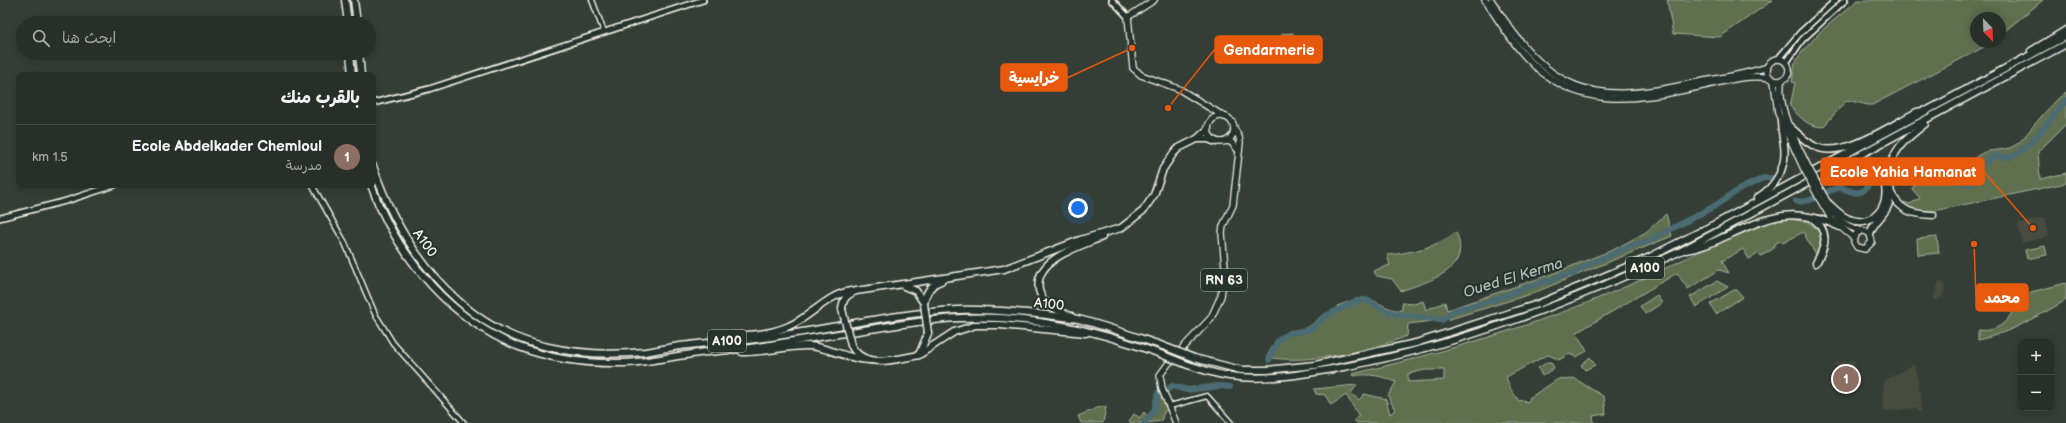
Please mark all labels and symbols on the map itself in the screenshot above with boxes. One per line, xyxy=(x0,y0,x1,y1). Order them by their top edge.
north arrow xyxy=(1970,12,2006,48)
callout: Gendarmerie xyxy=(1215,36,1322,63)
text: Gendarmerie xyxy=(1223,41,1315,60)
callout: خرايسية xyxy=(1001,64,1067,91)
text: خرايسية xyxy=(1009,69,1059,88)
callout: Ecole Yahia Hamanat xyxy=(1821,158,1984,185)
text: Ecole Yahia Hamanat xyxy=(1830,163,1976,182)
your location xyxy=(1068,198,1088,218)
street label: A100 xyxy=(409,226,441,260)
water label: Oued El Kerma xyxy=(1461,254,1565,302)
road number: A100 xyxy=(1626,257,1664,279)
road number: RN 63 xyxy=(1201,269,1247,291)
callout: محمد xyxy=(1976,284,2028,311)
text: محمد xyxy=(1984,289,2020,308)
street label: A100 xyxy=(1033,294,1065,314)
road number: A100 xyxy=(708,330,746,352)
pin: 1 xyxy=(1833,364,1859,394)

